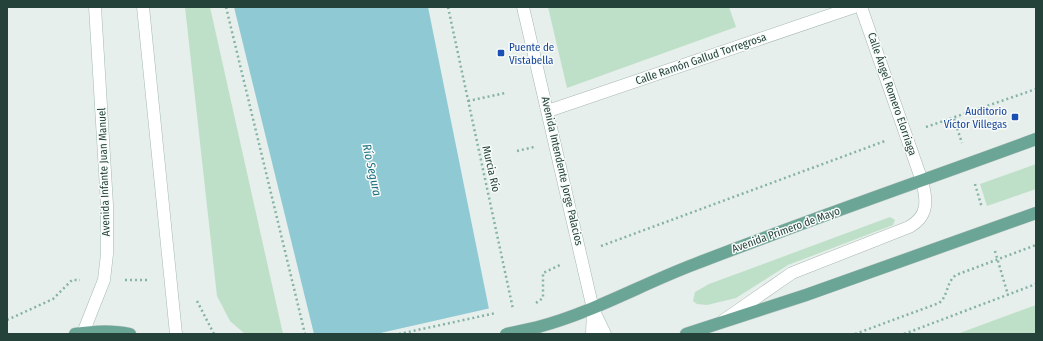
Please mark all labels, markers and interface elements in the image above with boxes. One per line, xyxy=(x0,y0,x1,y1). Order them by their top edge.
street label: Calle Ramón Gallud Torregrosa xyxy=(634,30,768,88)
street label: Calle Ángel Romero Elorriaga xyxy=(865,30,920,157)
place label: Puente de Vistabella xyxy=(509,41,554,67)
marker: Puente de Vistabella xyxy=(496,48,506,58)
street label: Avenida Intendente Jorge Palacios xyxy=(539,95,586,247)
place label: Auditorio Víctor Villegas xyxy=(944,105,1007,131)
street label: Avenida Infante Juan Manuel xyxy=(95,107,113,236)
marker: Auditorio Víctor Villegas xyxy=(1010,112,1020,122)
water label: Río Segura xyxy=(360,143,384,197)
street label: Murcia Río xyxy=(479,145,503,194)
street label: Avenida Primero de Mayo xyxy=(730,204,842,256)

